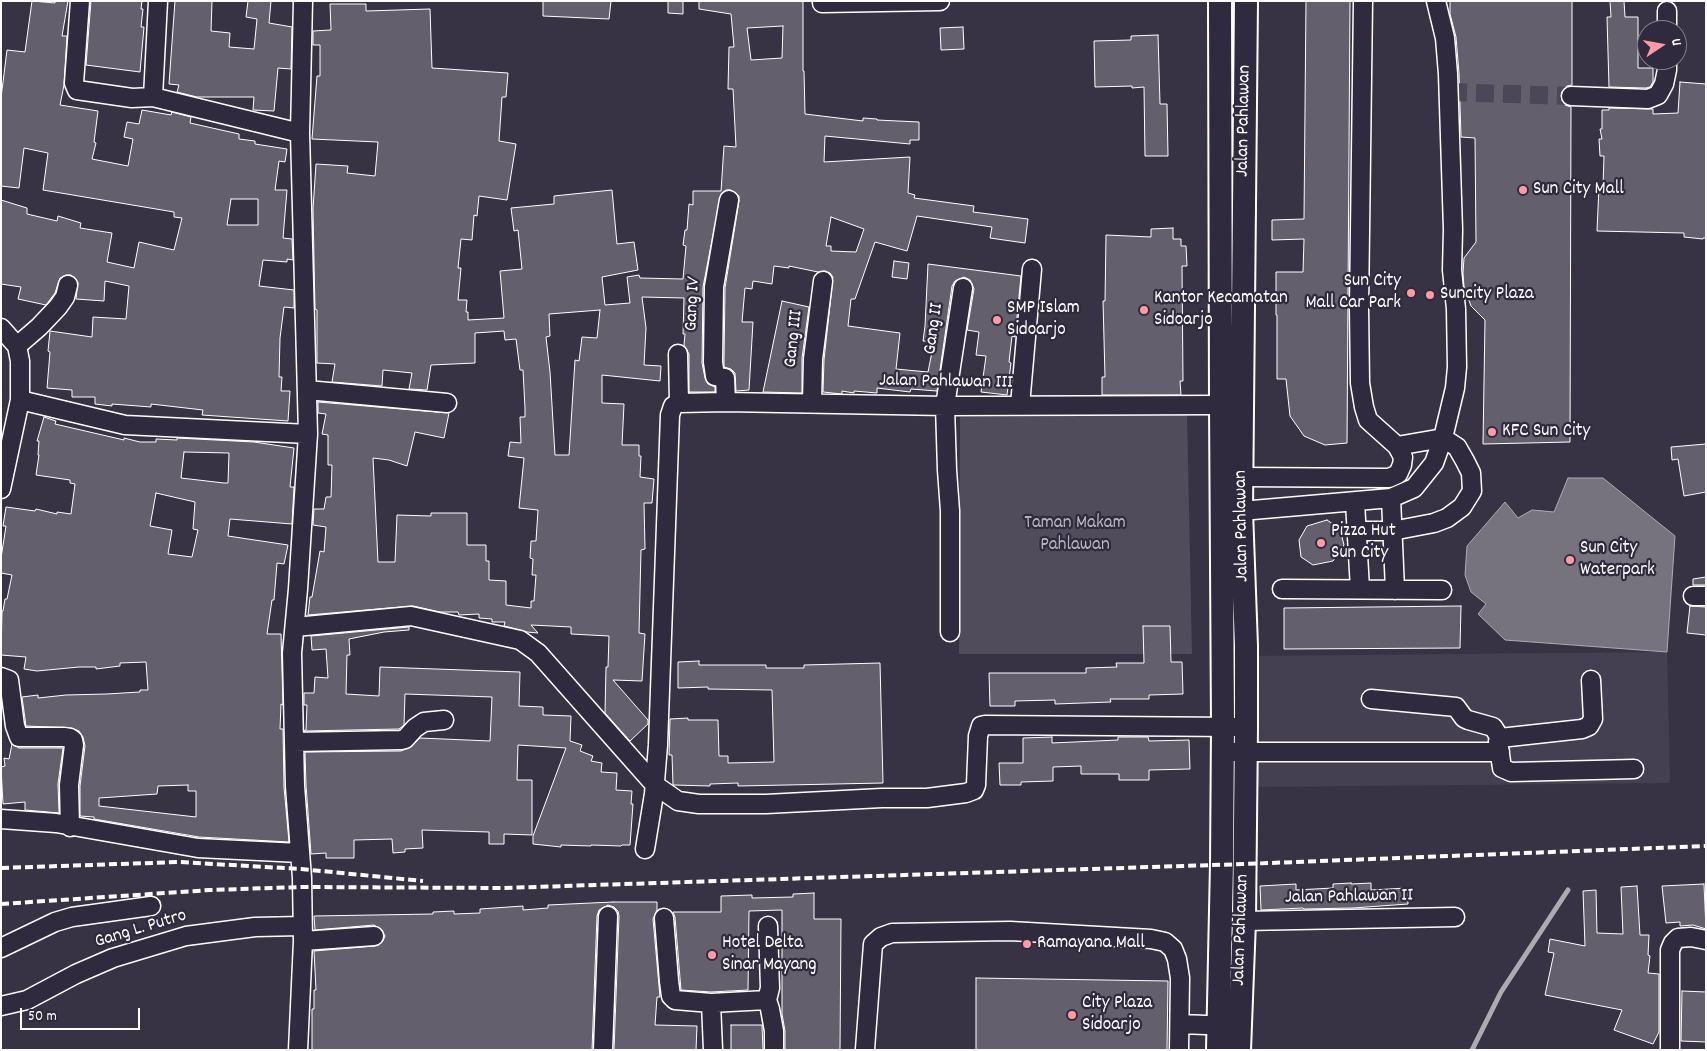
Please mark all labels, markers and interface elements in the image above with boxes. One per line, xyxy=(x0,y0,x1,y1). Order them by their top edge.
north arrow xyxy=(1637,20,1687,70)
text: U xyxy=(1665,37,1686,47)
street label: Jalan Pahlawan xyxy=(1233,65,1257,177)
place label: Sun City Mall xyxy=(1533,179,1624,201)
marker: Sun City Mall xyxy=(1517,184,1529,196)
place label: Sun City Mall Car Park xyxy=(1305,271,1401,315)
street label: Gang IV xyxy=(681,276,707,332)
place label: Suncity Plaza xyxy=(1440,284,1534,306)
marker: Sun City Mall Car Park xyxy=(1405,287,1417,299)
place label: Kantor Kecamatan Sidoarjo xyxy=(1154,288,1288,332)
marker: Suncity Plaza xyxy=(1424,289,1436,301)
place label: SMP Islam Sidoarjo xyxy=(1007,298,1080,342)
street label: Gang II xyxy=(920,302,950,356)
marker: Kantor Kecamatan Sidoarjo xyxy=(1138,304,1150,316)
street label: Gang III xyxy=(781,309,809,369)
marker: SMP Islam Sidoarjo xyxy=(991,314,1003,326)
street label: Jalan Pahlawan III xyxy=(879,370,1013,396)
place label: KFC Sun City xyxy=(1502,421,1590,443)
marker: KFC Sun City xyxy=(1486,426,1498,438)
street label: Jalan Pahlawan xyxy=(1231,470,1255,582)
park label: Taman Makam Pahlawan xyxy=(1024,513,1126,557)
place label: Pizza Hut Sun City xyxy=(1331,521,1396,565)
marker: Pizza Hut Sun City xyxy=(1315,537,1327,549)
place label: Sun City Waterpark xyxy=(1580,538,1655,582)
marker: Sun City Waterpark xyxy=(1564,554,1576,566)
street label: Jalan Pahlawan xyxy=(1229,874,1255,986)
street label: Jalan Pahlawan II xyxy=(1285,885,1413,911)
street label: Gang L. Putro xyxy=(92,905,190,955)
place label: Hotel Delta Sinar Mayang xyxy=(722,933,817,977)
place label: Ramayana Mall xyxy=(1037,933,1145,955)
marker: Ramayana Mall xyxy=(1021,938,1033,950)
marker: Hotel Delta Sinar Mayang xyxy=(706,949,718,961)
place label: City Plaza Sidoarjo xyxy=(1082,993,1152,1037)
scale bar xyxy=(22,998,142,1030)
text: 50 m xyxy=(28,1006,57,1028)
marker: City Plaza Sidoarjo xyxy=(1066,1009,1078,1021)

